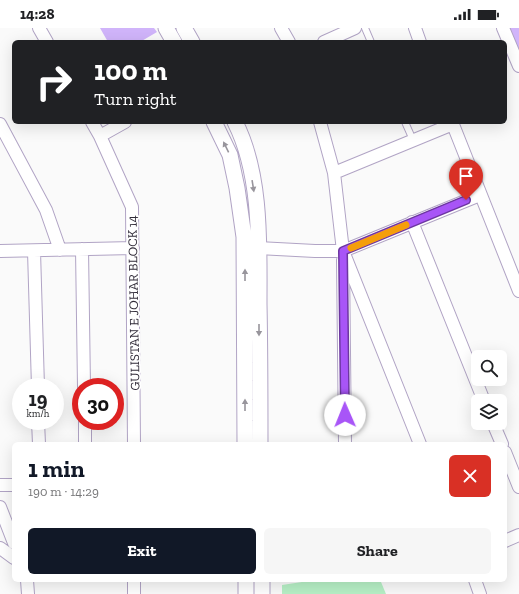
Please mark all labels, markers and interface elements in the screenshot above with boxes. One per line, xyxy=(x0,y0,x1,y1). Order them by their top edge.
text: 14:28 xyxy=(20,5,54,23)
text: 100 m xyxy=(94,54,167,87)
icon: right xyxy=(28,56,80,108)
text: Turn right xyxy=(94,88,176,110)
one-way arrow xyxy=(223,141,229,153)
pin xyxy=(449,159,483,200)
icon: arrive xyxy=(455,165,477,187)
one-way arrow xyxy=(250,180,256,192)
street label: GULISTAN E JOHAR BLOCK 14 xyxy=(124,215,143,391)
one-way arrow xyxy=(242,268,248,281)
one-way arrow xyxy=(256,324,262,337)
map controls xyxy=(471,350,507,430)
button: search xyxy=(471,350,507,386)
speed limit sign: 30 xyxy=(72,378,124,430)
text: 19 xyxy=(29,387,47,411)
position arrow xyxy=(324,394,366,436)
button: layers xyxy=(471,394,507,430)
one-way arrow xyxy=(242,398,248,411)
text: km/h xyxy=(27,408,49,420)
text: 1 min xyxy=(28,454,85,483)
button: close xyxy=(449,455,491,497)
text: 190 m · 14:29 xyxy=(28,484,99,499)
button: Exit xyxy=(28,528,256,574)
button: Share xyxy=(264,528,491,574)

